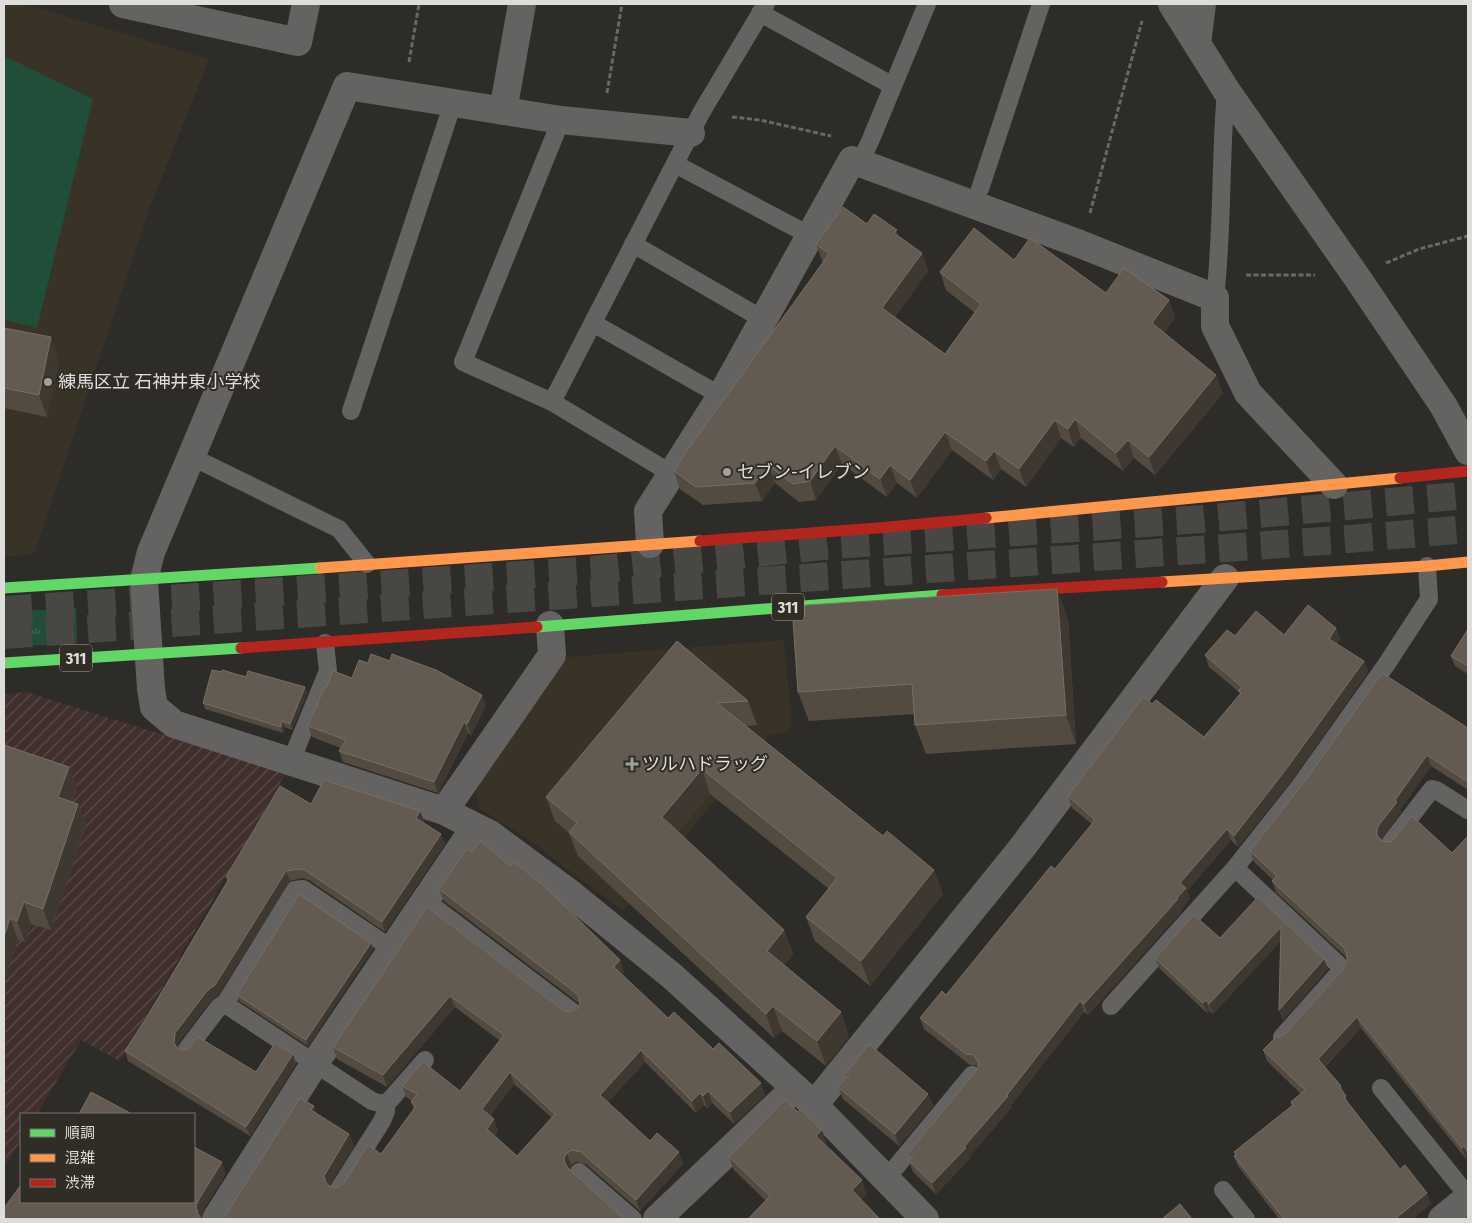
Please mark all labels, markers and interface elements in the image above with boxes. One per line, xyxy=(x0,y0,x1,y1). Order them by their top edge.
place label: 練馬区立 石神井東小学校 xyxy=(58,371,260,393)
marker: 練馬区立 石神井東小学校 xyxy=(42,376,54,388)
place label: セブン-イレブン xyxy=(737,461,870,483)
marker: セブン-イレブン xyxy=(721,466,733,478)
road number: 311 xyxy=(772,594,804,620)
road number: 311 xyxy=(60,644,92,671)
place label: ツルハドラッグ xyxy=(642,753,768,775)
marker: ツルハドラッグ xyxy=(626,758,638,770)
legend xyxy=(20,1113,195,1203)
text: 順調 xyxy=(65,1124,95,1142)
text: 混雑 xyxy=(65,1149,95,1167)
text: 渋滞 xyxy=(65,1174,95,1192)

